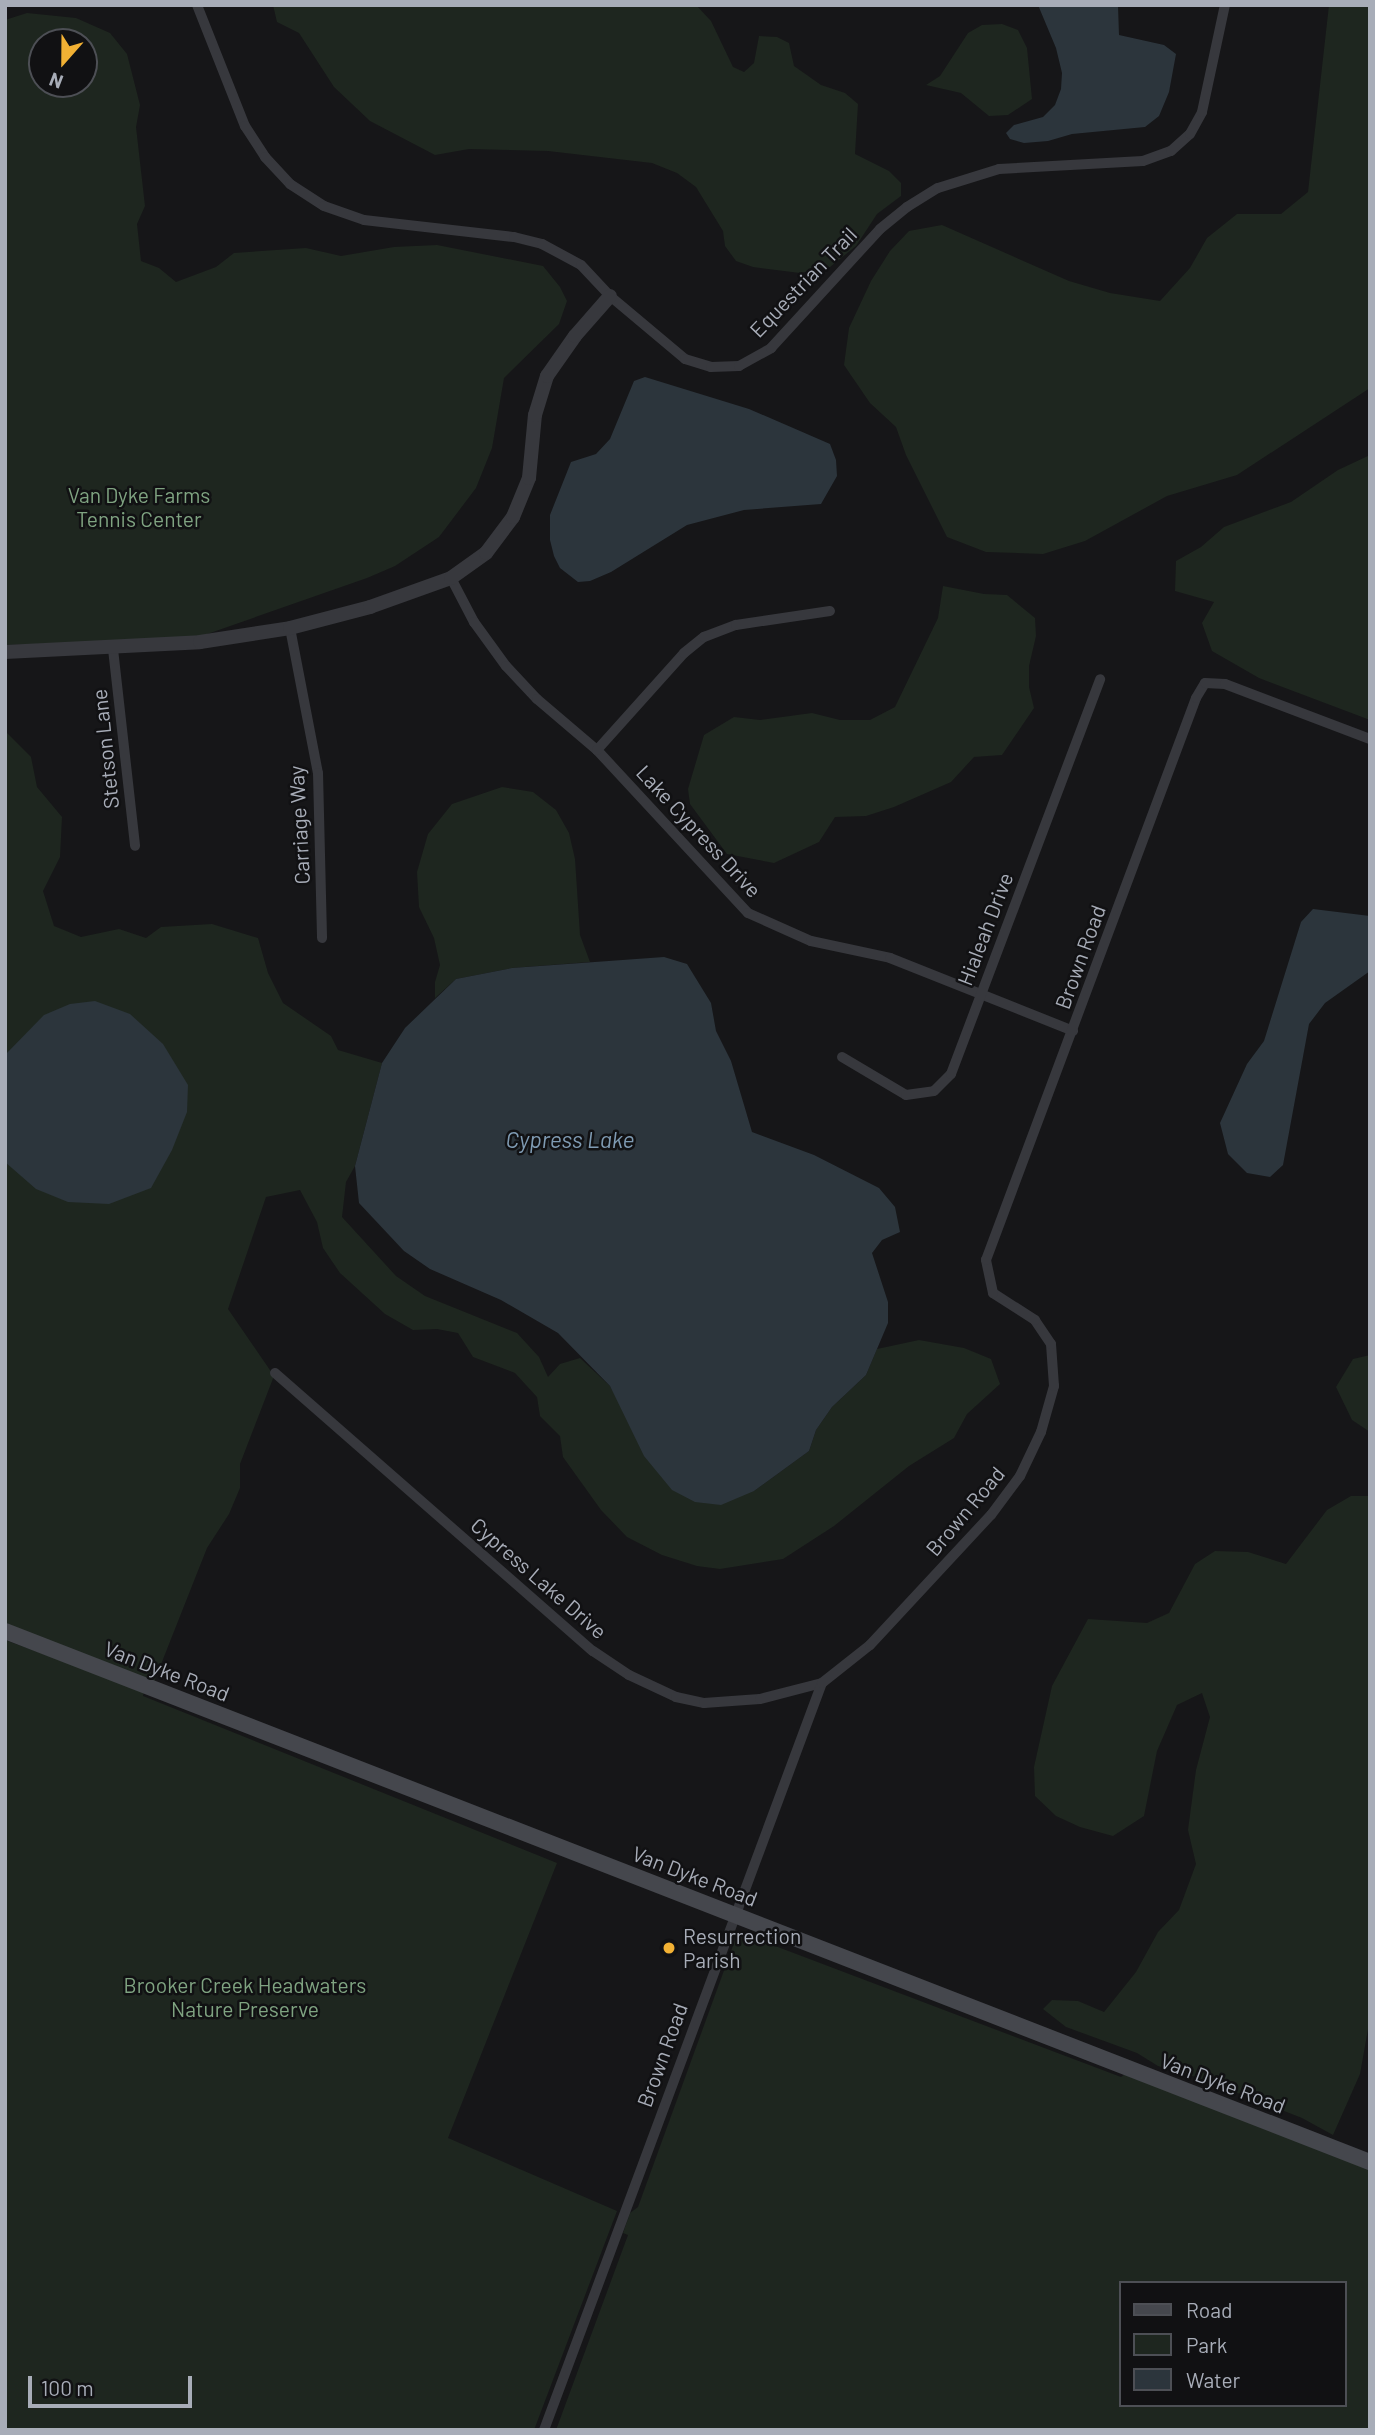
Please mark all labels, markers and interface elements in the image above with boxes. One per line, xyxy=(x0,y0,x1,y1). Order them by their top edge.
north arrow xyxy=(28,28,98,98)
text: N xyxy=(46,68,66,94)
street label: Equestrian Trail xyxy=(744,222,862,342)
park label: Van Dyke Farms Tennis Center xyxy=(68,482,210,532)
street label: Stetson Lane xyxy=(86,688,124,810)
street label: Lake Cypress Drive xyxy=(631,760,767,902)
street label: Carriage Way xyxy=(283,765,315,885)
street label: Hialeah Drive xyxy=(952,869,1018,989)
street label: Brown Road xyxy=(1050,902,1110,1012)
water label: Cypress Lake xyxy=(506,1125,634,1153)
street label: Brown Road xyxy=(920,1461,1010,1561)
street label: Cypress Lake Drive xyxy=(466,1512,612,1644)
street label: Van Dyke Road xyxy=(101,1636,233,1706)
street label: Van Dyke Road xyxy=(629,1841,761,1911)
place label: Resurrection Parish xyxy=(683,1923,801,1973)
marker: Resurrection Parish xyxy=(661,1940,677,1956)
park label: Brooker Creek Headwaters Nature Preserve xyxy=(124,1972,366,2022)
street label: Brown Road xyxy=(632,2000,692,2110)
street label: Van Dyke Road xyxy=(1157,2048,1289,2118)
legend xyxy=(1120,2281,1347,2407)
text: Road xyxy=(1186,2297,1232,2322)
text: Park xyxy=(1186,2332,1227,2357)
scale bar xyxy=(32,2362,196,2406)
text: Water xyxy=(1186,2367,1240,2392)
text: 100 m xyxy=(41,2375,94,2400)

